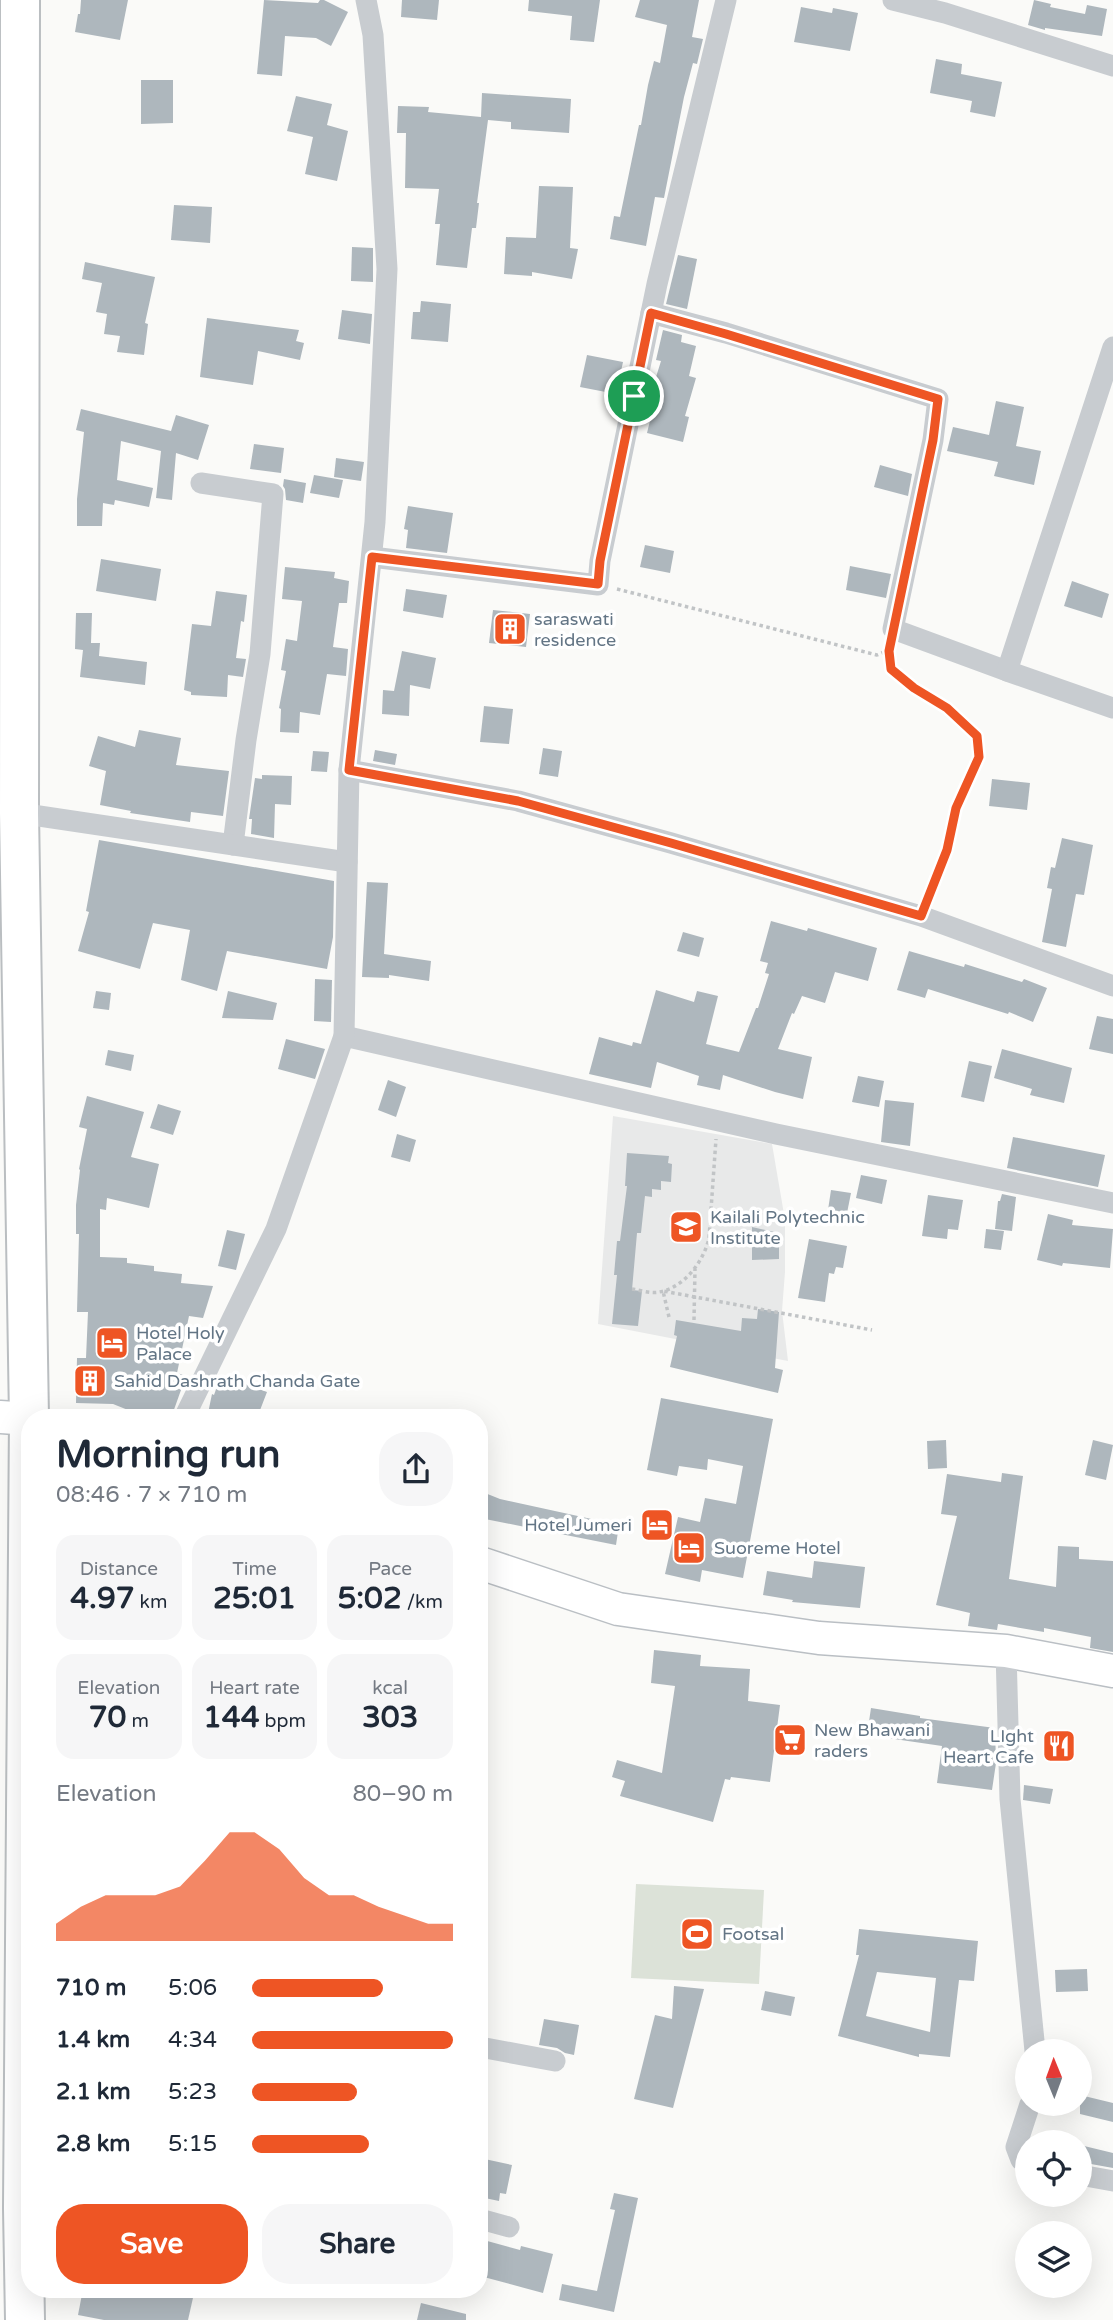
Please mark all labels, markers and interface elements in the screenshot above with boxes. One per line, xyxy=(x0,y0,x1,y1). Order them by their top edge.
pin xyxy=(604,366,664,426)
icon: arrive xyxy=(615,377,653,415)
place label: saraswati residence xyxy=(534,608,616,651)
building icon: saraswati residence xyxy=(491,610,529,648)
place label: Kailali Polytechnic Institute xyxy=(710,1206,865,1249)
school or university icon: Kailali Polytechnic Institute xyxy=(667,1208,705,1246)
place label: Hotel Holy Palace xyxy=(136,1322,225,1365)
hotel icon: Hotel Holy Palace xyxy=(93,1324,131,1362)
building icon: Sahid Dashrath Chanda Gate xyxy=(71,1362,109,1400)
place label: Sahid Dashrath Chanda Gate xyxy=(114,1370,360,1392)
text: Morning run xyxy=(56,1432,280,1478)
button: share xyxy=(379,1432,453,1506)
text: 08:46 · 7 × 710 m xyxy=(56,1481,247,1509)
hotel icon: Hotel Jumeri xyxy=(638,1506,676,1544)
place label: Hotel Jumeri xyxy=(524,1514,632,1536)
hotel icon: Suoreme Hotel xyxy=(670,1529,708,1567)
place label: Suoreme Hotel xyxy=(714,1537,841,1559)
text: Distance xyxy=(80,1558,158,1580)
text: Time xyxy=(232,1558,277,1580)
text: Pace xyxy=(368,1558,412,1580)
text: 4.97 xyxy=(70,1580,135,1617)
text: 25:01 xyxy=(213,1580,296,1617)
text: 5:02 xyxy=(337,1580,402,1617)
text: km xyxy=(135,1591,167,1613)
text: /km xyxy=(402,1591,443,1613)
text: Elevation xyxy=(77,1677,160,1699)
text: Heart rate xyxy=(209,1677,300,1699)
text: kcal xyxy=(372,1677,408,1699)
text: 70 xyxy=(89,1699,126,1736)
text: 144 xyxy=(203,1699,260,1736)
text: 303 xyxy=(362,1699,418,1736)
text: m xyxy=(126,1710,149,1732)
text: bpm xyxy=(260,1710,306,1732)
place label: New Bhawani raders xyxy=(814,1719,930,1762)
supermarket icon: New Bhawani raders xyxy=(771,1721,809,1759)
place label: LIght Heart Cafe xyxy=(943,1725,1034,1768)
restaurant icon: LIght Heart Cafe xyxy=(1040,1727,1078,1765)
text: Elevation xyxy=(56,1780,157,1808)
text: 80–90 m xyxy=(352,1780,453,1808)
sports icon: Footsal xyxy=(678,1915,716,1953)
place label: Footsal xyxy=(722,1923,784,1945)
text: 710 m xyxy=(56,1974,126,2002)
text: 5:06 xyxy=(168,1974,217,2002)
text: 1.4 km xyxy=(56,2026,130,2054)
text: 4:34 xyxy=(168,2026,217,2054)
north arrow xyxy=(1015,2039,1092,2116)
map controls xyxy=(1015,2039,1092,2298)
text: 2.1 km xyxy=(56,2078,131,2106)
text: 5:23 xyxy=(168,2078,217,2106)
text: 2.8 km xyxy=(56,2130,130,2158)
text: 5:15 xyxy=(168,2130,217,2158)
button: locate xyxy=(1015,2130,1092,2207)
button: Save xyxy=(56,2204,248,2284)
button: Share xyxy=(262,2204,453,2284)
button: layers xyxy=(1015,2221,1092,2298)

